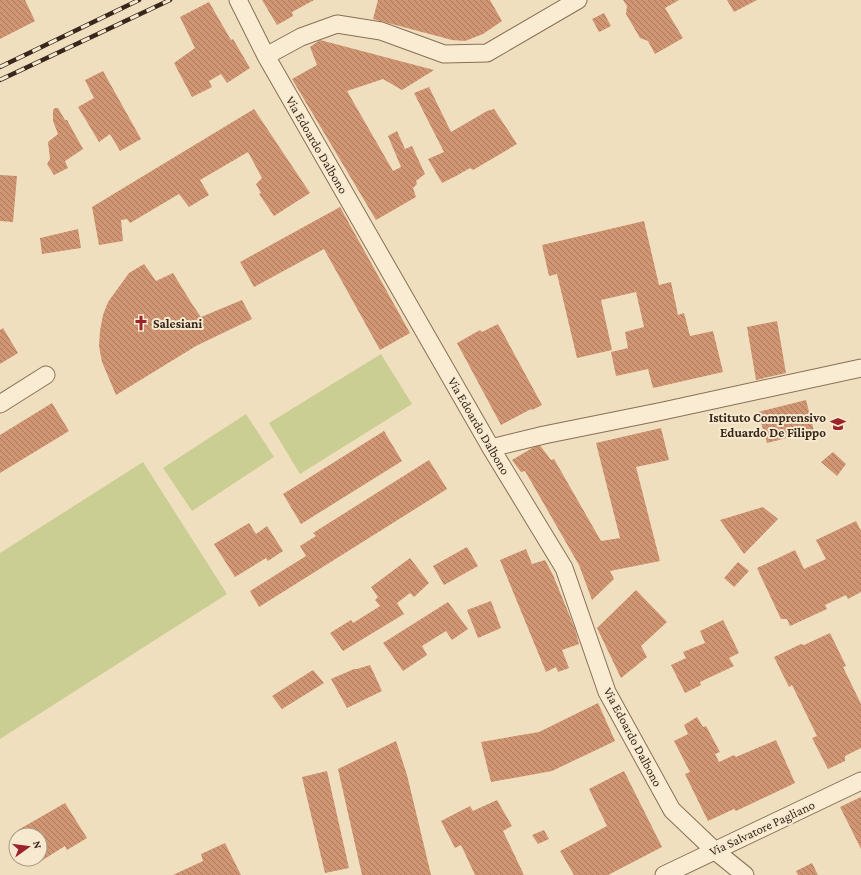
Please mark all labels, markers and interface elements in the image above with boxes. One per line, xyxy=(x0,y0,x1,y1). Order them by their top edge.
street label: Via Edoardo Dalbono xyxy=(283,94,351,196)
church icon: Salesiani xyxy=(132,314,150,332)
place label: Salesiani xyxy=(153,316,203,331)
street label: Via Edoardo Dalbono xyxy=(445,375,513,477)
place label: Istituto Comprensivo Eduardo De Filippo xyxy=(709,410,826,440)
school or university icon: Istituto Comprensivo Eduardo De Filippo xyxy=(829,415,847,433)
street label: Via Edoardo Dalbono xyxy=(601,685,665,789)
street label: Via Salvatore Pagliano xyxy=(707,797,817,859)
north arrow xyxy=(8,827,48,867)
text: N xyxy=(31,839,45,850)

